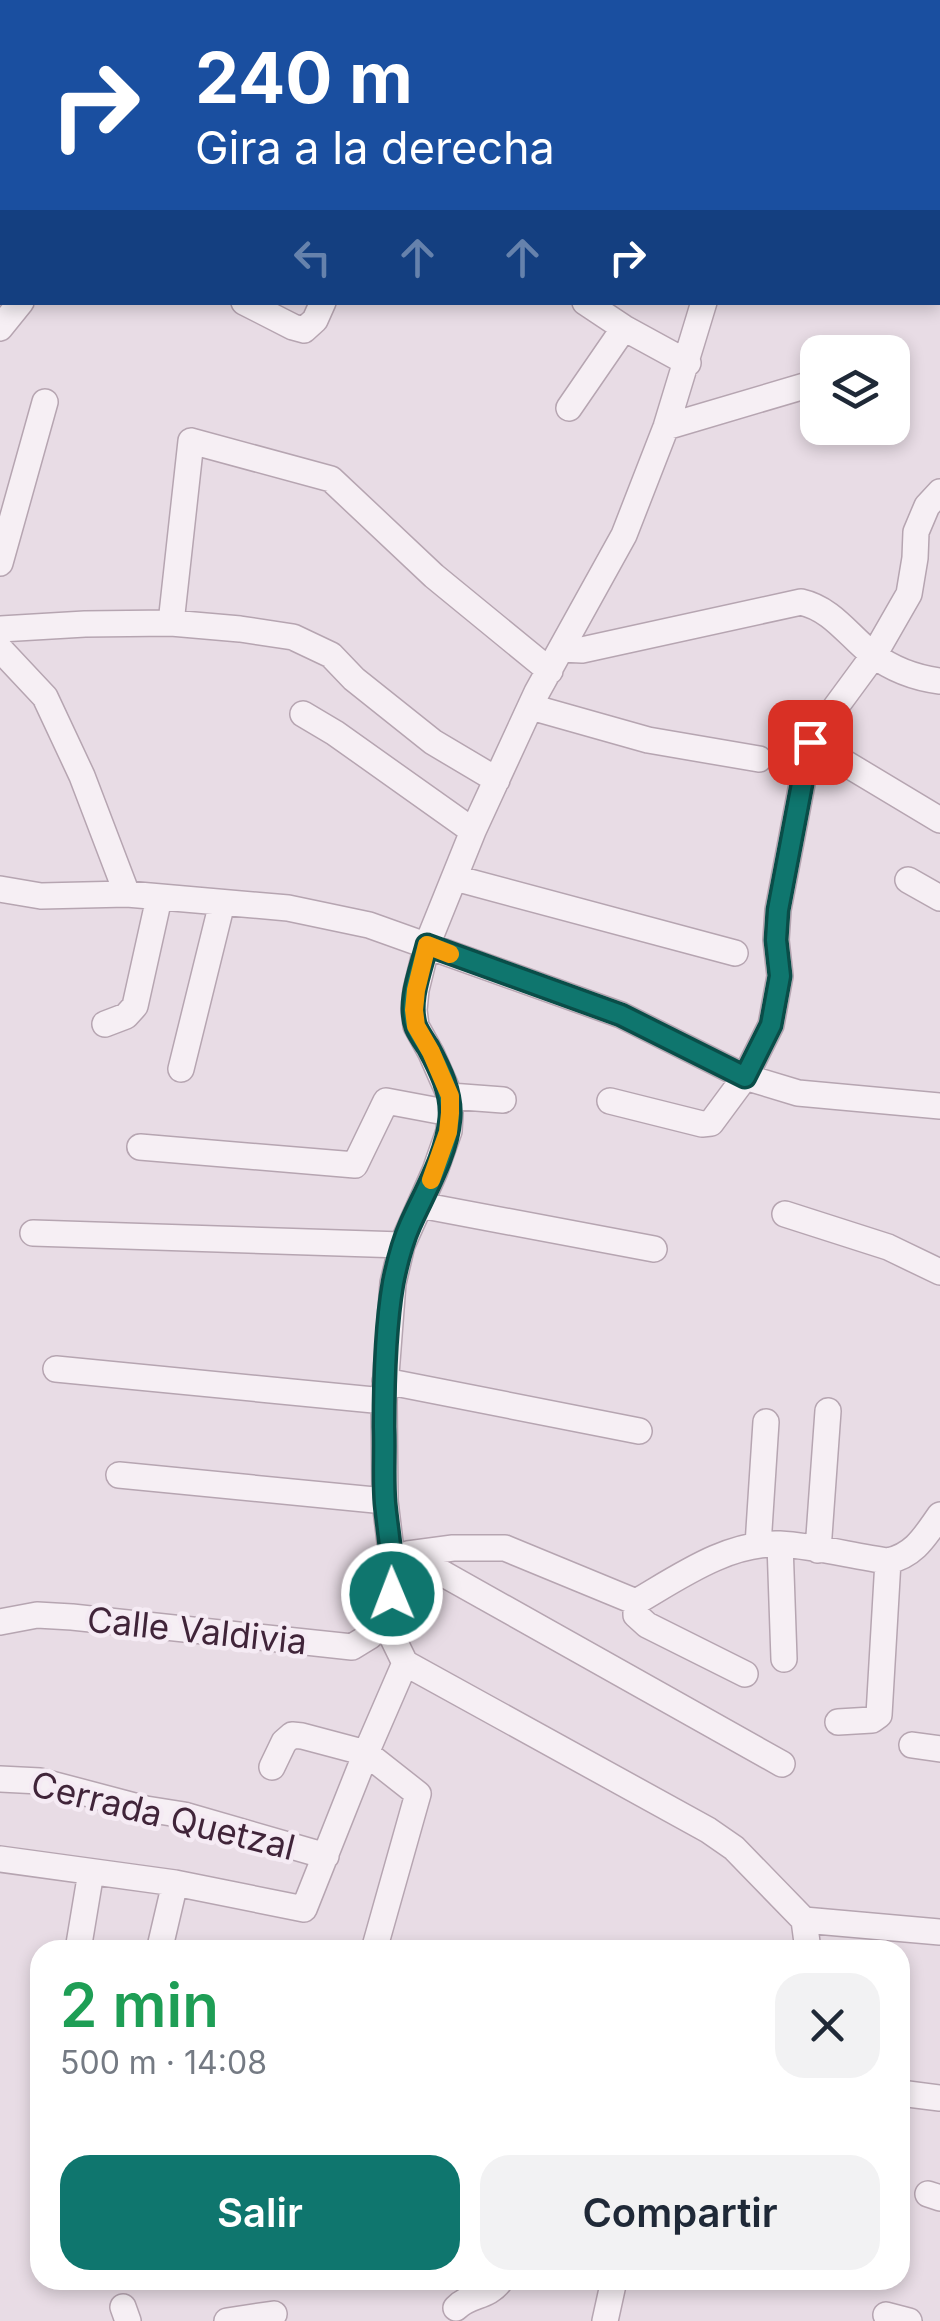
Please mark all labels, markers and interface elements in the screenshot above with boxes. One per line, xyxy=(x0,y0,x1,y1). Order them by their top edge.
text: 240 m xyxy=(195,35,413,120)
icon: right xyxy=(30,40,160,170)
text: Gira a la derecha xyxy=(195,120,555,175)
icon: left xyxy=(285,230,340,285)
icon: ahead xyxy=(390,230,445,285)
icon: ahead xyxy=(495,230,550,285)
icon: right xyxy=(600,230,655,285)
map controls xyxy=(800,335,910,445)
button: layers xyxy=(800,335,910,445)
pin xyxy=(768,700,853,785)
icon: arrive xyxy=(783,715,838,770)
position arrow xyxy=(340,1542,444,1646)
street label: Calle Valdivia xyxy=(85,1598,309,1662)
street label: Cerrada Quetzal xyxy=(27,1762,299,1868)
text: 2 min xyxy=(60,1969,219,2041)
button: close xyxy=(775,1973,880,2078)
text: 500 m · 14:08 xyxy=(60,2043,267,2082)
button: Salir xyxy=(60,2155,460,2270)
button: Compartir xyxy=(480,2155,880,2270)

